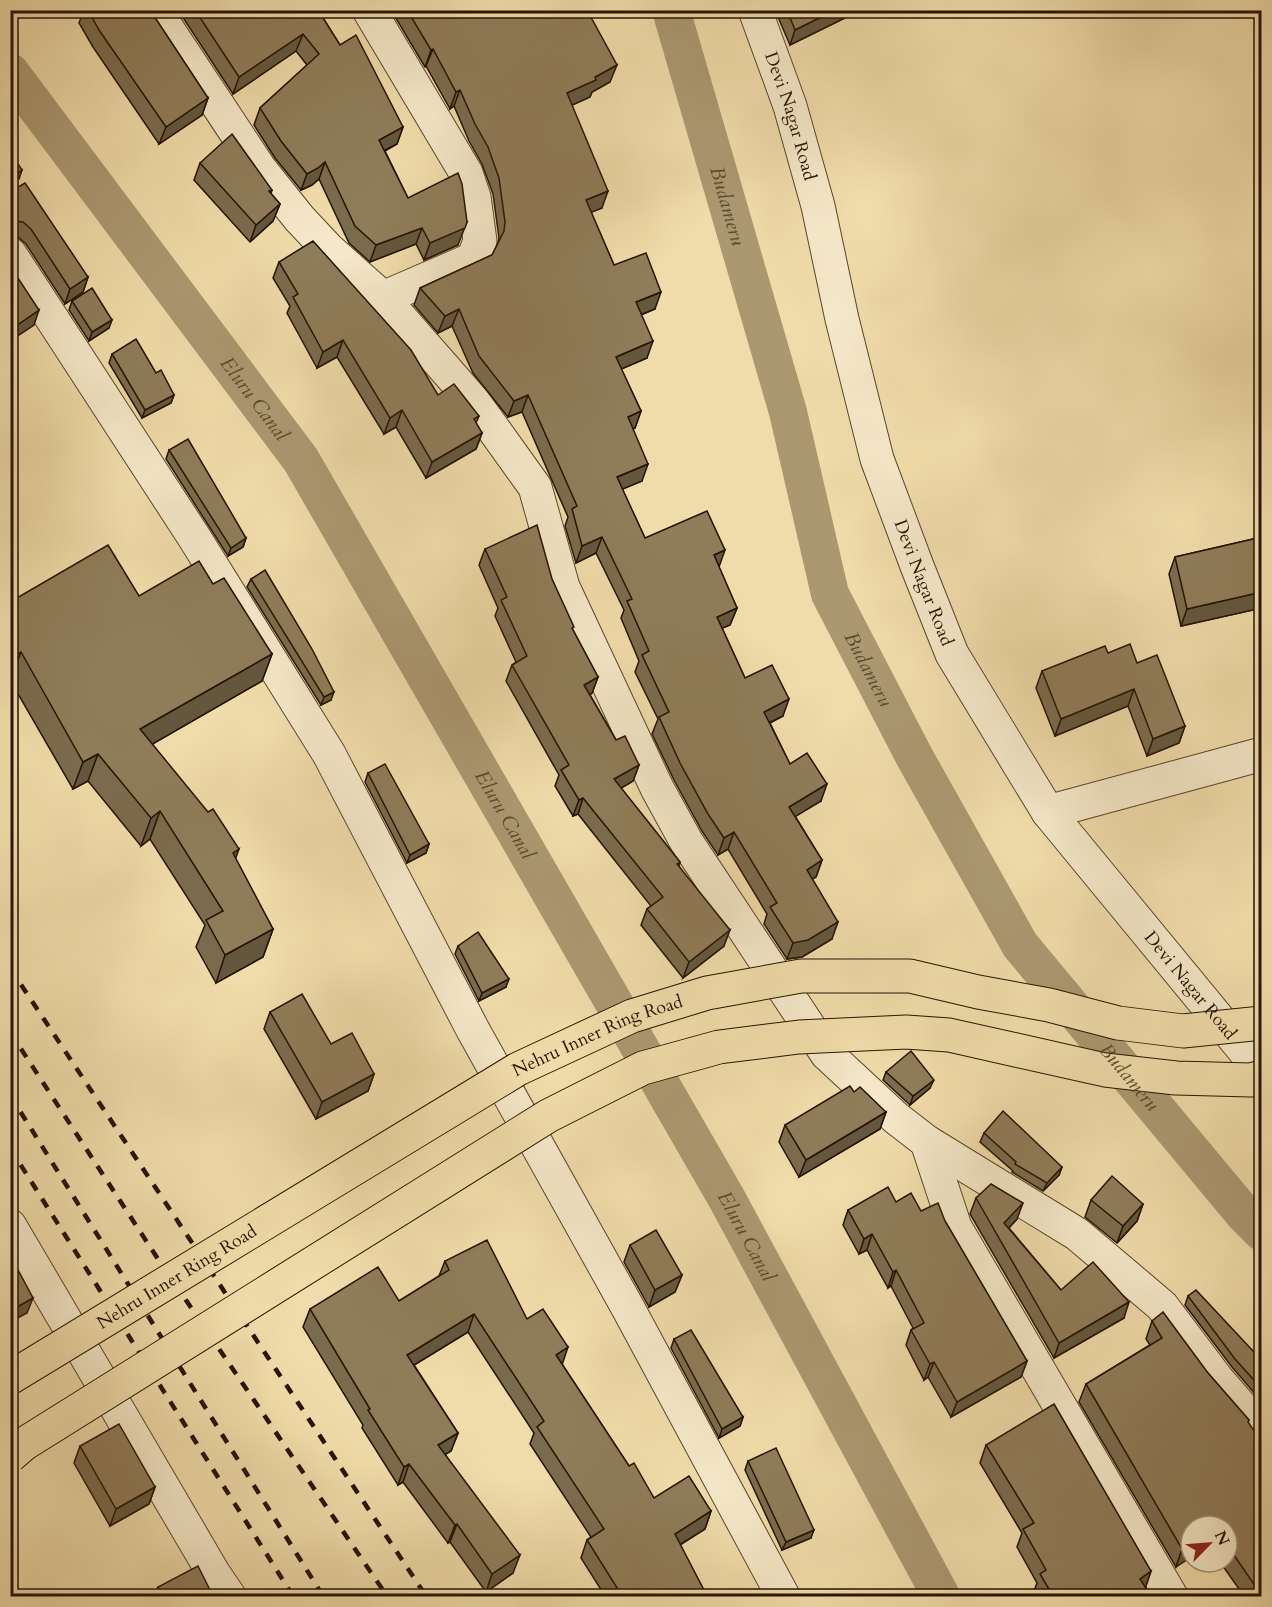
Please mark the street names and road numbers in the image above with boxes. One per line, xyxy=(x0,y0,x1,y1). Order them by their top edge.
street label: Devi Nagar Road xyxy=(759,48,823,184)
street label: Devi Nagar Road xyxy=(888,516,960,650)
street label: Devi Nagar Road xyxy=(1138,926,1243,1045)
street label: Nehru Inner Ring Road xyxy=(508,989,686,1083)
street label: Nehru Inner Ring Road xyxy=(92,1218,262,1335)

